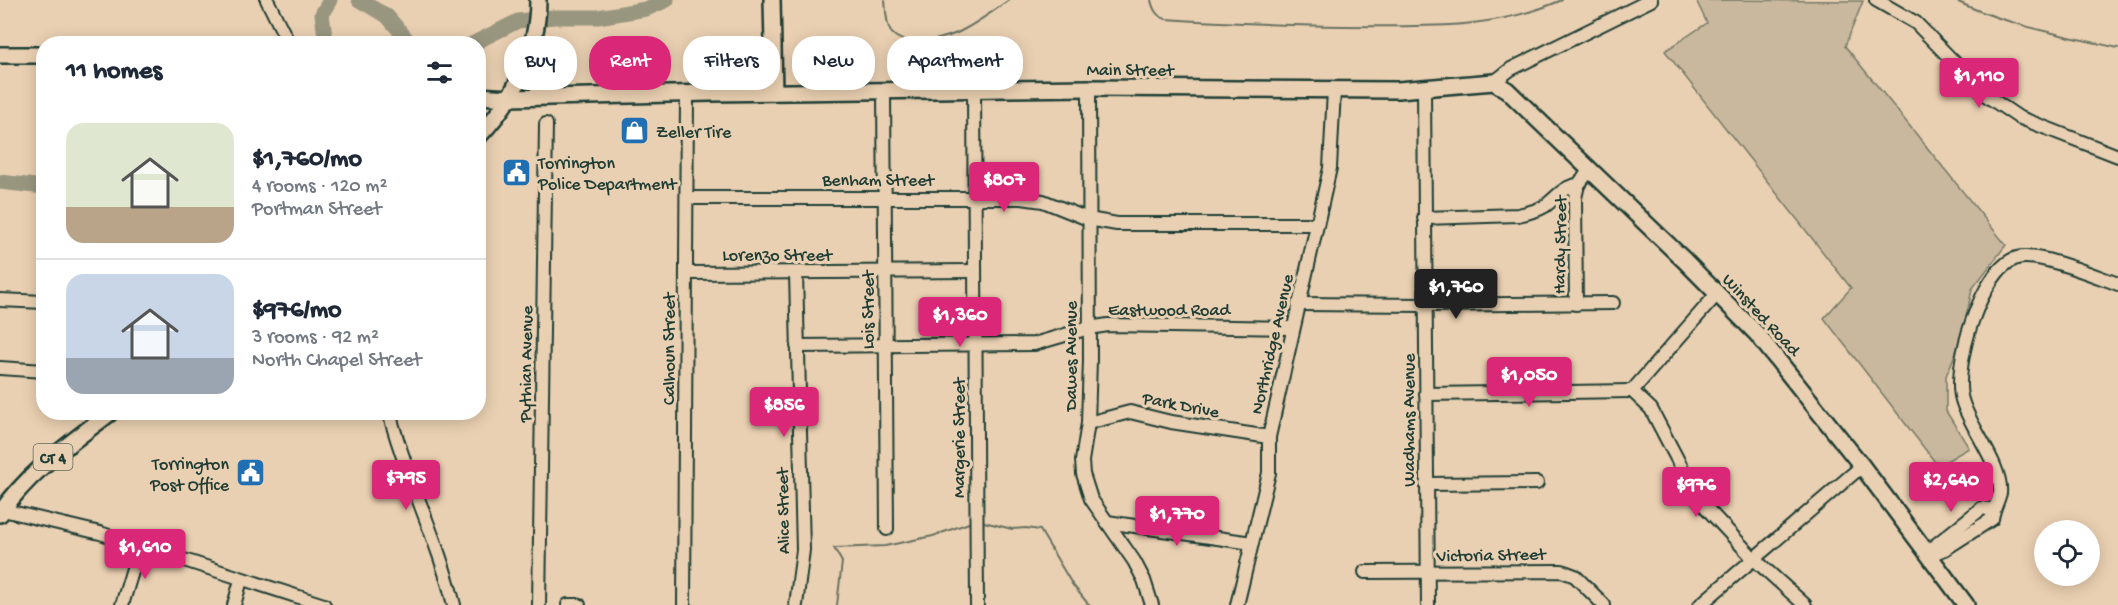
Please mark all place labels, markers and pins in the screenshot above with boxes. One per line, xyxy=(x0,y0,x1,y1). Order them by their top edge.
pin: $1,110 xyxy=(1930,58,2028,109)
shop icon: Zeller Tire xyxy=(619,115,651,147)
place label: Zeller Tire xyxy=(656,123,732,144)
place label: Torrington Police Department xyxy=(537,154,678,196)
public building icon: Torrington Police Department xyxy=(501,156,533,188)
pin: $807 xyxy=(968,162,1040,213)
pin: $1,760 xyxy=(1407,269,1505,320)
pin: $1,360 xyxy=(911,297,1009,348)
pin: $1,050 xyxy=(1480,357,1578,408)
pin: $856 xyxy=(748,387,820,438)
place label: Torrington Post Office xyxy=(149,455,230,497)
public building icon: Torrington Post Office xyxy=(234,457,266,489)
pin: $795 xyxy=(370,460,442,511)
pin: $2,640 xyxy=(1902,462,2000,513)
pin: $976 xyxy=(1660,467,1732,518)
pin: $1,770 xyxy=(1128,496,1226,547)
pin: $1,610 xyxy=(96,529,194,580)

